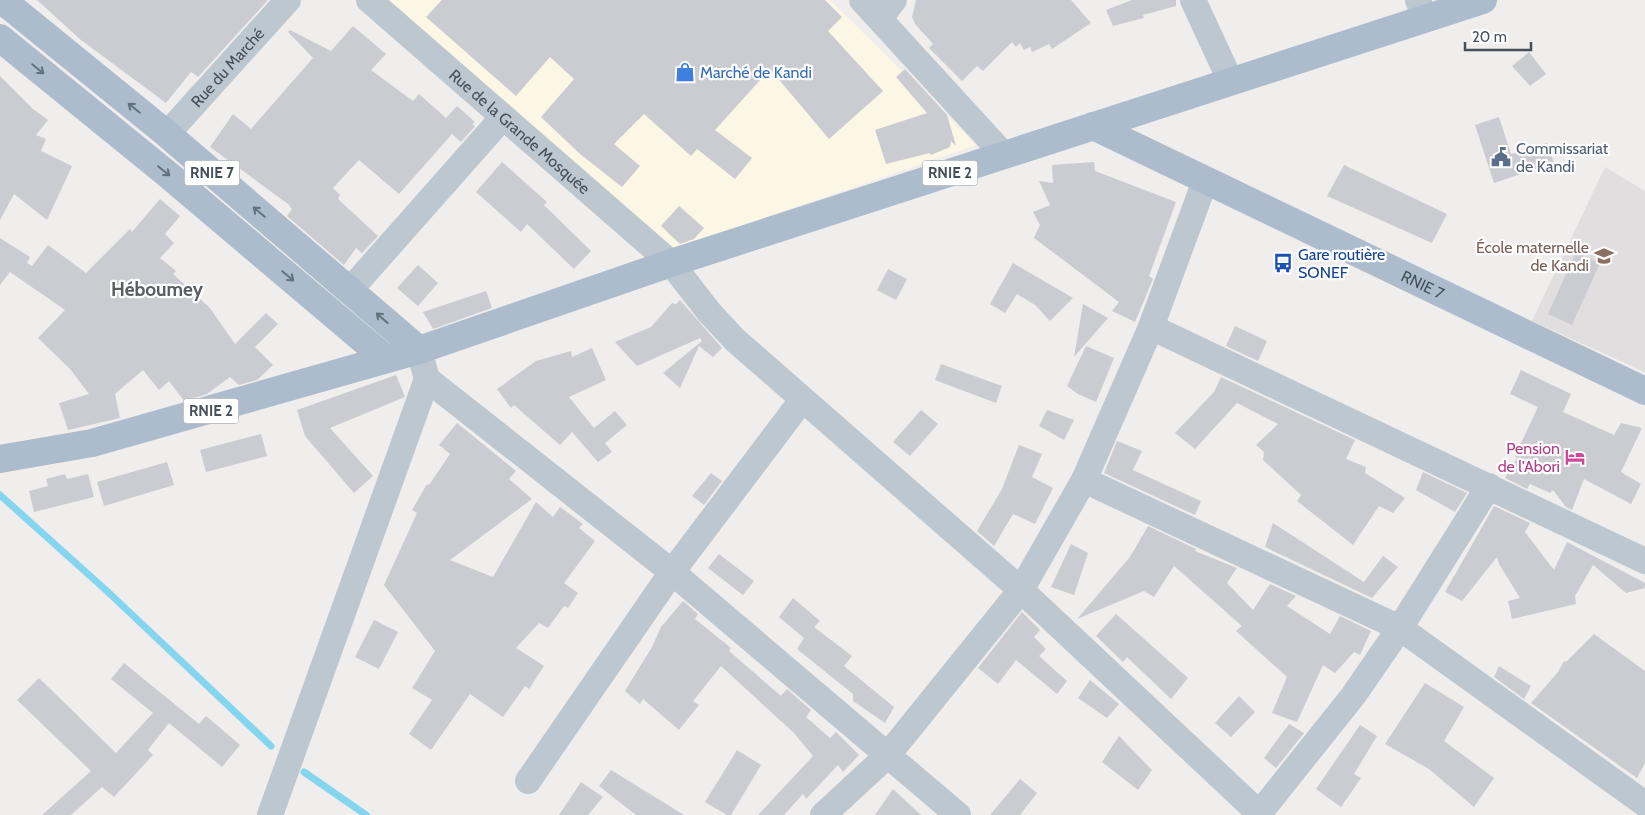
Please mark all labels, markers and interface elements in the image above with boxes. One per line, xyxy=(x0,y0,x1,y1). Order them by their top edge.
scale bar xyxy=(1465,20,1531,52)
street label: Rue du Marché xyxy=(187,24,268,111)
text: 20 m xyxy=(1472,28,1507,46)
shop icon: Marché de Kandi xyxy=(674,61,696,83)
place label: Marché de Kandi xyxy=(700,63,812,82)
one-way arrow xyxy=(31,64,44,75)
street label: Rue de la Grande Mosquée xyxy=(445,65,594,198)
one-way arrow xyxy=(128,102,141,113)
place label: Commissariat de Kandi xyxy=(1516,139,1609,176)
public building icon: Commissariat de Kandi xyxy=(1490,146,1512,168)
road number: RNIE 7 xyxy=(184,160,240,186)
road number: RNIE 2 xyxy=(922,160,978,186)
one-way arrow xyxy=(157,166,170,177)
one-way arrow xyxy=(252,207,265,218)
place label: École maternelle de Kandi xyxy=(1476,238,1589,275)
place label: Gare routière SONEF xyxy=(1298,245,1385,282)
school or university icon: École maternelle de Kandi xyxy=(1593,245,1615,267)
bus stop icon: Gare routière SONEF xyxy=(1272,252,1294,274)
street label: RNIE 7 xyxy=(1398,266,1447,303)
one-way arrow xyxy=(281,271,294,282)
district label: Héboumey xyxy=(111,278,204,301)
one-way arrow xyxy=(376,313,389,324)
road number: RNIE 2 xyxy=(184,398,238,424)
place label: Pension de l'Abori xyxy=(1498,439,1560,476)
hotel icon: Pension de l'Abori xyxy=(1564,446,1586,468)

